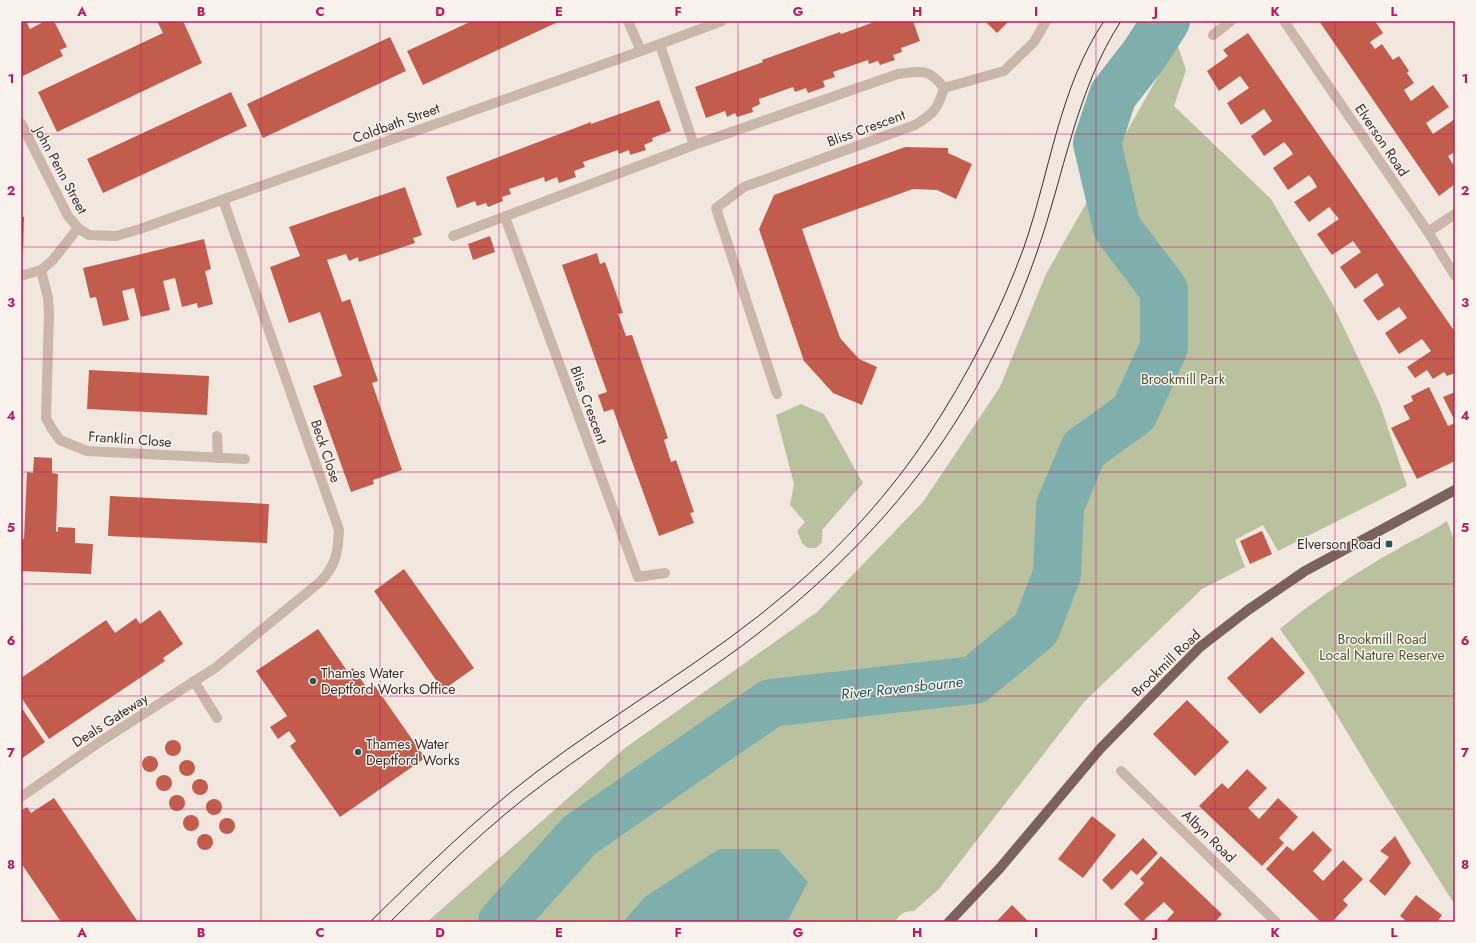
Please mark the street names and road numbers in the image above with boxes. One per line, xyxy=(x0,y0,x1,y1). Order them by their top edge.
street label: Coldbath Street xyxy=(350,98,443,148)
street label: Elverson Road xyxy=(1350,100,1414,180)
street label: Bliss Crescent xyxy=(824,104,908,151)
street label: John Penn Street xyxy=(29,121,93,218)
street label: Bliss Crescent xyxy=(566,363,613,447)
street label: Beck Close xyxy=(306,417,346,485)
street label: Franklin Close xyxy=(88,426,172,452)
street label: Brookmill Road xyxy=(1127,625,1205,701)
street label: Deals Gateway xyxy=(68,688,153,752)
street label: Albyn Road xyxy=(1178,805,1240,867)

